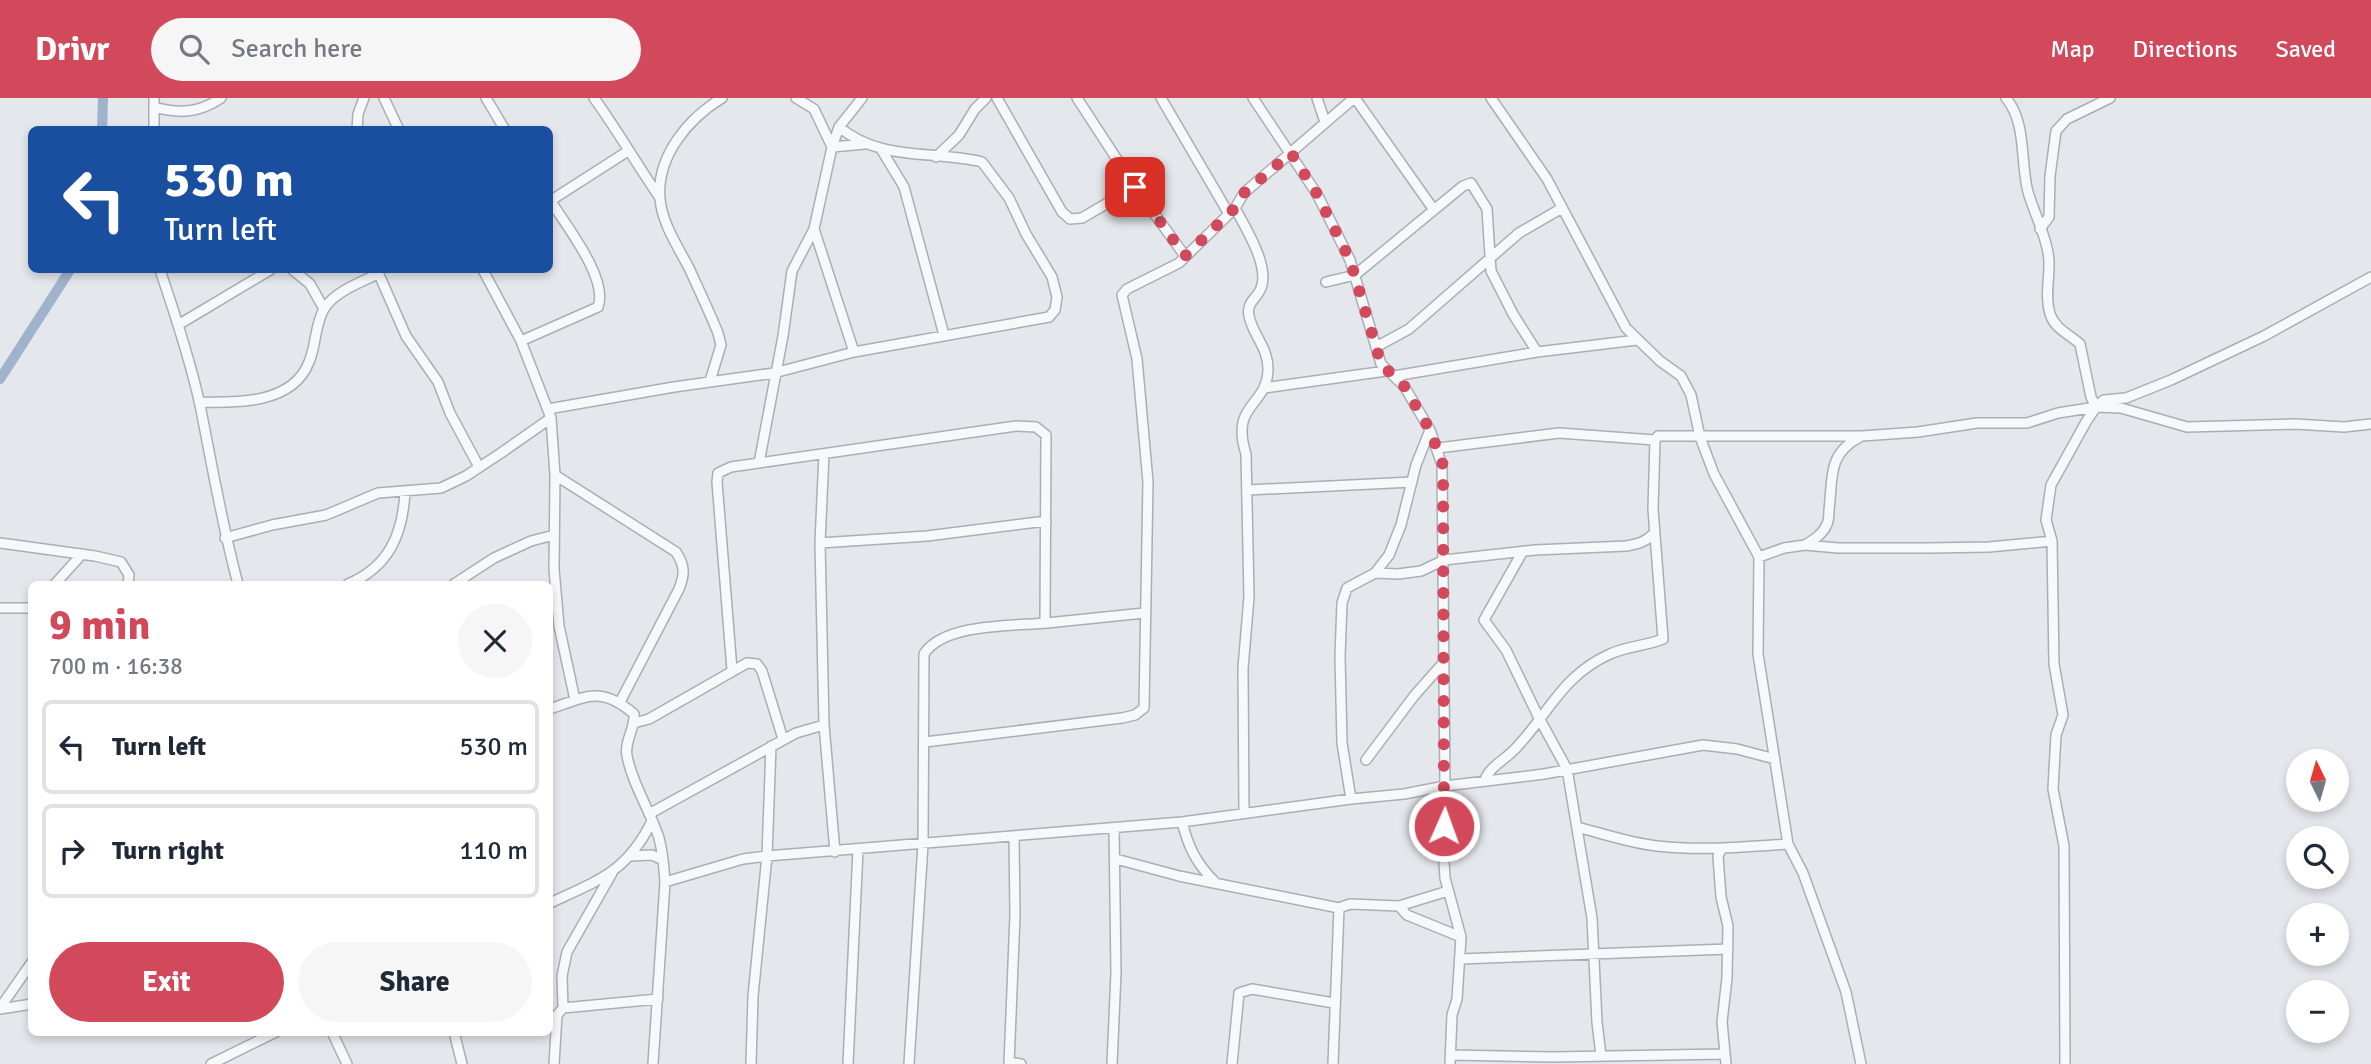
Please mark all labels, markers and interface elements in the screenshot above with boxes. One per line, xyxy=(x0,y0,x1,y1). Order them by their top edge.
search box xyxy=(151,18,641,81)
text: Drivr xyxy=(35,29,109,70)
icon: search xyxy=(175,30,213,68)
text: Search here xyxy=(231,33,362,65)
text: Map xyxy=(2050,34,2095,64)
text: Directions xyxy=(2133,34,2238,64)
text: Saved xyxy=(2276,34,2336,64)
text: 530 m xyxy=(164,150,294,210)
icon: left xyxy=(49,154,140,245)
pin xyxy=(1105,157,1165,217)
icon: arrive xyxy=(1116,168,1154,206)
text: Turn left xyxy=(164,210,277,249)
text: 9 min xyxy=(49,600,150,651)
button: close xyxy=(458,604,532,678)
text: 700 m · 16:38 xyxy=(49,652,183,681)
icon: left xyxy=(53,728,91,766)
text: Turn left xyxy=(112,731,206,763)
text: 530 m xyxy=(459,731,528,763)
north arrow xyxy=(2286,749,2348,812)
map controls xyxy=(2286,749,2349,1043)
position arrow xyxy=(1407,789,1481,863)
button: search xyxy=(2286,826,2349,889)
icon: right xyxy=(53,832,91,870)
text: Turn right xyxy=(112,835,224,867)
text: 110 m xyxy=(459,835,528,867)
button: + xyxy=(2286,903,2349,966)
button: Exit xyxy=(49,942,284,1022)
button: Share xyxy=(298,942,532,1022)
button: − xyxy=(2286,980,2349,1043)

